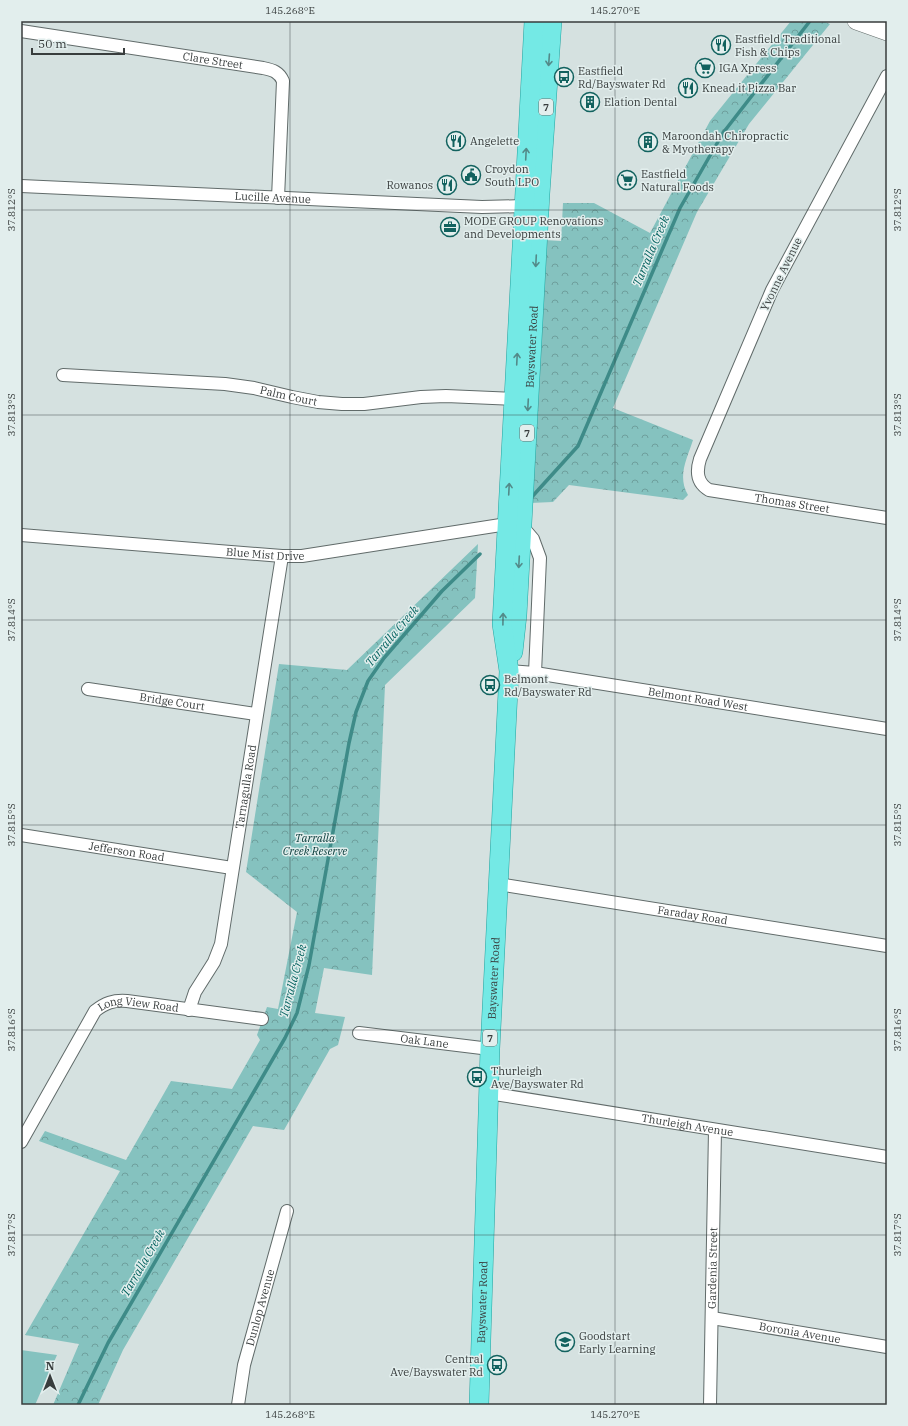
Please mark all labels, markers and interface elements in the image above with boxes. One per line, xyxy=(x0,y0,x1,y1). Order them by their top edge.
text: 145.268°E xyxy=(265,4,315,17)
text: 145.270°E xyxy=(590,4,640,17)
scale bar xyxy=(32,30,124,56)
place label: Eastfield Traditional Fish & Chips xyxy=(735,32,841,59)
restaurant icon: Eastfield Traditional Fish & Chips xyxy=(710,34,732,56)
text: 50 m xyxy=(38,36,67,51)
street label: Clare Street xyxy=(182,49,244,72)
one-way arrow xyxy=(546,53,553,66)
supermarket icon: IGA Xpress xyxy=(694,57,716,79)
place label: IGA Xpress xyxy=(719,61,776,75)
place label: Eastfield Rd/Bayswater Rd xyxy=(578,64,666,91)
bus stop icon: Eastfield Rd/Bayswater Rd xyxy=(553,66,575,88)
restaurant icon: Knead it Pizza Bar xyxy=(677,77,699,99)
place label: Knead it Pizza Bar xyxy=(702,81,796,95)
building icon: Elation Dental xyxy=(579,91,601,113)
place label: Elation Dental xyxy=(604,95,677,109)
road number: 7 xyxy=(539,99,553,115)
place label: Maroondah Chiropractic & Myotherapy xyxy=(662,129,789,156)
restaurant icon: Angelette xyxy=(445,130,467,152)
building icon: Maroondah Chiropractic & Myotherapy xyxy=(637,131,659,153)
place label: Angelette xyxy=(470,134,519,148)
one-way arrow xyxy=(523,148,530,161)
place label: Croydon South LPO xyxy=(485,162,539,189)
public building icon: Croydon South LPO xyxy=(460,164,482,186)
place label: Eastfield Natural Foods xyxy=(641,167,714,194)
supermarket icon: Eastfield Natural Foods xyxy=(616,169,638,191)
restaurant icon: Rowanos xyxy=(436,174,458,196)
place label: Rowanos xyxy=(387,178,433,192)
text: 37.812°S xyxy=(5,188,18,232)
text: 37.812°S xyxy=(891,188,904,232)
street label: Lucille Avenue xyxy=(234,189,311,206)
water label: Tarralla Creek xyxy=(629,213,672,288)
place label: MODE GROUP Renovations and Developments xyxy=(464,214,603,241)
office icon: MODE GROUP Renovations and Developments xyxy=(439,216,461,238)
street label: Yvonne Avenue xyxy=(757,235,805,313)
one-way arrow xyxy=(533,254,540,267)
street label: Bayswater Road xyxy=(522,305,541,388)
one-way arrow xyxy=(513,353,520,366)
street label: Palm Court xyxy=(259,383,318,409)
text: 37.813°S xyxy=(5,393,18,437)
text: 37.813°S xyxy=(891,393,904,437)
one-way arrow xyxy=(525,398,532,411)
road number: 7 xyxy=(520,425,534,441)
one-way arrow xyxy=(506,483,513,496)
street label: Thomas Street xyxy=(754,490,831,516)
street label: Blue Mist Drive xyxy=(225,545,305,563)
one-way arrow xyxy=(516,555,523,568)
text: 37.814°S xyxy=(5,598,18,642)
text: 37.814°S xyxy=(891,598,904,642)
water label: Tarralla Creek xyxy=(362,602,422,669)
one-way arrow xyxy=(499,613,507,626)
place label: Belmont Rd/Bayswater Rd xyxy=(504,672,592,699)
bus stop icon: Belmont Rd/Bayswater Rd xyxy=(479,674,501,696)
street label: Belmont Road West xyxy=(647,684,749,714)
street label: Bridge Court xyxy=(139,690,206,713)
street label: Tarnagulla Road xyxy=(232,743,259,830)
text: 37.815°S xyxy=(5,803,18,847)
text: 37.815°S xyxy=(891,803,904,847)
park label: Tarralla Creek Reserve xyxy=(283,831,347,858)
street label: Jefferson Road xyxy=(88,839,166,864)
street label: Faraday Road xyxy=(657,903,729,928)
street label: Bayswater Road xyxy=(484,937,503,1020)
water label: Tarralla Creek xyxy=(276,942,310,1019)
street label: Long View Road xyxy=(95,994,180,1015)
text: 37.816°S xyxy=(5,1008,18,1052)
text: 37.816°S xyxy=(891,1008,904,1052)
road number: 7 xyxy=(483,1030,497,1046)
street label: Oak Lane xyxy=(400,1031,449,1051)
place label: Thurleigh Ave/Bayswater Rd xyxy=(491,1064,584,1091)
bus stop icon: Thurleigh Ave/Bayswater Rd xyxy=(466,1066,488,1088)
street label: Thurleigh Avenue xyxy=(641,1111,734,1139)
text: 37.817°S xyxy=(5,1213,18,1257)
text: 37.817°S xyxy=(891,1213,904,1257)
water label: Tarralla Creek xyxy=(117,1226,168,1299)
street label: Gardenia Street xyxy=(705,1227,720,1309)
street label: Bayswater Road xyxy=(474,1260,490,1343)
street label: Dunlop Avenue xyxy=(243,1268,277,1348)
street label: Boronia Avenue xyxy=(758,1319,842,1346)
place label: Goodstart Early Learning xyxy=(579,1329,656,1356)
school or university icon: Goodstart Early Learning xyxy=(554,1331,576,1353)
place label: Central Ave/Bayswater Rd xyxy=(390,1352,483,1379)
bus stop icon: Central Ave/Bayswater Rd xyxy=(486,1354,508,1376)
north arrow xyxy=(30,1356,70,1396)
text: N xyxy=(46,1359,55,1373)
text: 145.268°E xyxy=(265,1408,315,1421)
text: 145.270°E xyxy=(590,1408,640,1421)

